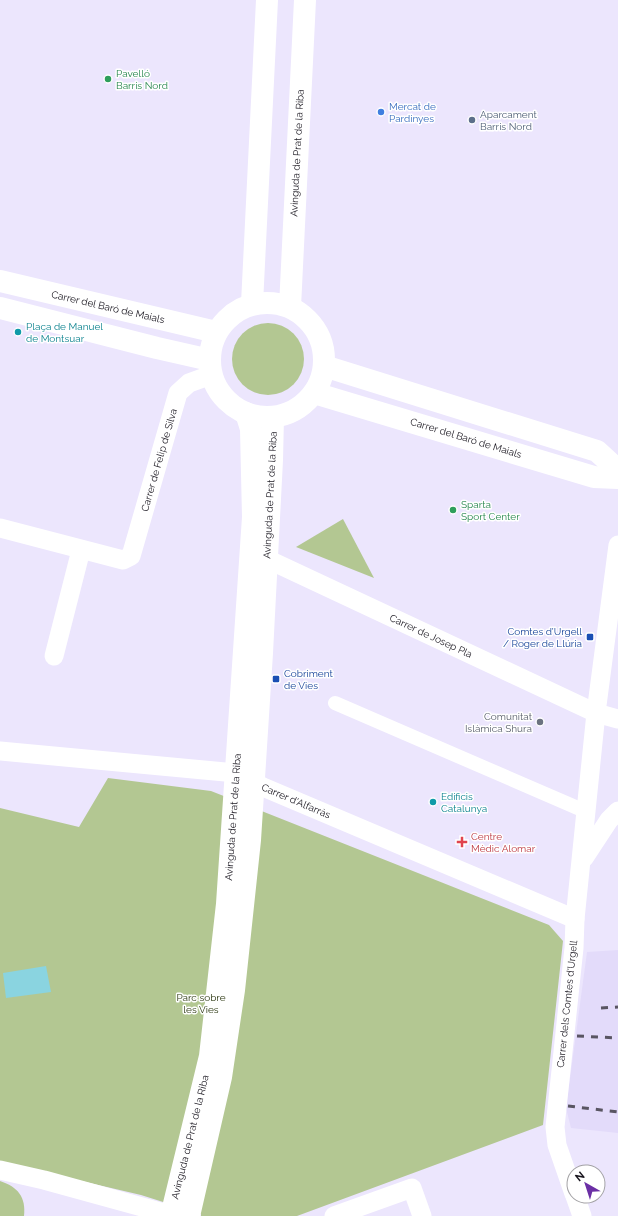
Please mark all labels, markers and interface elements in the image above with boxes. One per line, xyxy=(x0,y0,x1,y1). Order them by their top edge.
place label: Pavelló Barris Nord xyxy=(116,68,168,91)
marker: Pavelló Barris Nord xyxy=(103,74,113,84)
street label: Avinguda de Prat de la Riba xyxy=(288,89,306,217)
place label: Mercat de Pardinyes xyxy=(389,101,436,124)
marker: Mercat de Pardinyes xyxy=(376,107,386,117)
place label: Aparcament Barris Nord xyxy=(480,109,538,132)
marker: Aparcament Barris Nord xyxy=(467,115,477,125)
street label: Carrer del Baró de Maials xyxy=(50,289,166,325)
place label: Plaça de Manuel de Montsuar xyxy=(26,321,103,344)
marker: Plaça de Manuel de Montsuar xyxy=(13,327,23,337)
street label: Carrer de Felip de Silva xyxy=(139,407,179,513)
street label: Carrer del Baró de Maials xyxy=(409,416,523,460)
street label: Avinguda de Prat de la Riba xyxy=(261,431,279,559)
place label: Sparta Sport Center xyxy=(461,499,520,522)
marker: Sparta Sport Center xyxy=(448,505,458,515)
street label: Carrer de Josep Pla xyxy=(388,612,474,660)
place label: Comtes d’Urgell / Roger de Llúria xyxy=(503,626,582,649)
marker: Comtes d’Urgell / Roger de Llúria xyxy=(585,632,595,642)
place label: Cobriment de Vies xyxy=(284,668,334,691)
marker: Cobriment de Vies xyxy=(271,674,281,684)
place label: Comunitat Islàmica Shura xyxy=(465,711,533,734)
marker: Comunitat Islàmica Shura xyxy=(535,717,545,727)
street label: Avinguda de Prat de la Riba xyxy=(223,753,243,881)
street label: Carrer d'Alfarràs xyxy=(260,782,332,821)
place label: Edificis Catalunya xyxy=(441,791,487,814)
marker: Edificis Catalunya xyxy=(428,797,438,807)
place label: Centre Mèdic Alomar xyxy=(471,831,536,854)
marker: Centre Mèdic Alomar xyxy=(456,836,468,848)
street label: Carrer dels Comtes d'Urgell xyxy=(555,939,579,1068)
park label: Parc sobre les Vies xyxy=(176,992,226,1015)
street label: Avinguda de Prat de la Riba xyxy=(169,1074,211,1200)
north arrow xyxy=(566,1164,606,1204)
text: N xyxy=(573,1169,587,1184)

